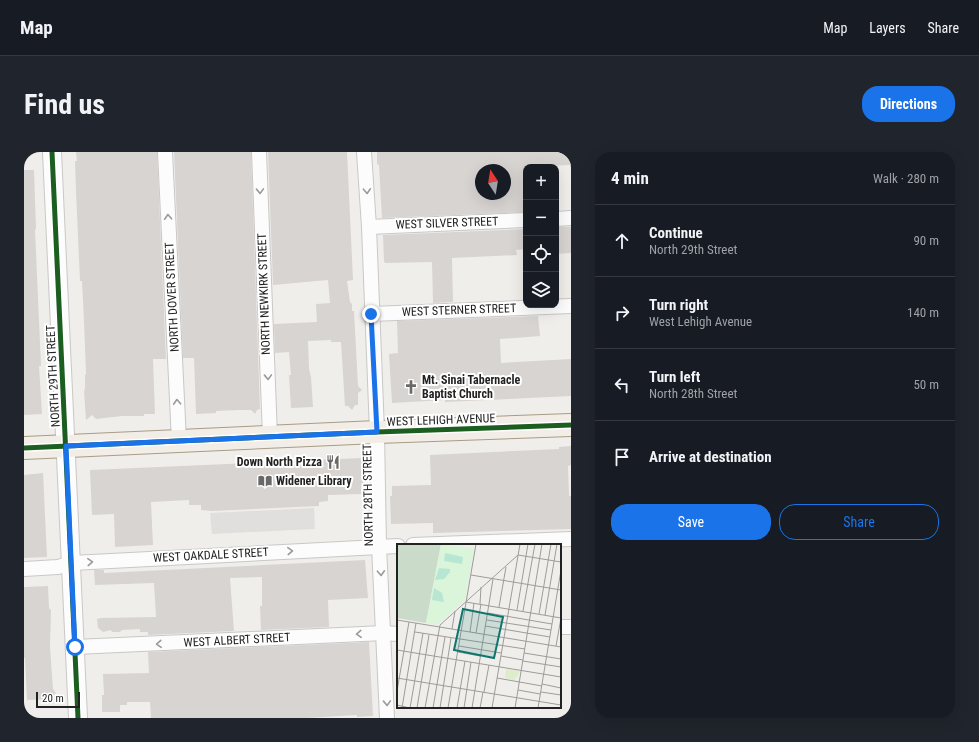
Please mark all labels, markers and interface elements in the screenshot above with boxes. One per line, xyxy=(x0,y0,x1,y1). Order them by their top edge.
text: Map xyxy=(20,16,53,39)
text: Map xyxy=(823,20,847,36)
text: Layers xyxy=(869,20,906,36)
text: Share xyxy=(928,20,959,36)
button: Directions xyxy=(862,86,955,122)
text: Find us xyxy=(24,88,105,121)
north arrow xyxy=(475,164,511,200)
map controls xyxy=(523,164,559,308)
button: + xyxy=(523,164,559,200)
text: 4 min xyxy=(611,168,649,188)
text: Walk · 280 m xyxy=(873,171,939,186)
one-way arrow xyxy=(256,188,265,194)
one-way arrow xyxy=(362,188,371,194)
button: − xyxy=(523,200,559,236)
one-way arrow xyxy=(164,213,172,219)
street label: WEST SILVER STREET xyxy=(395,214,499,232)
text: Continue xyxy=(649,224,703,242)
icon: ahead xyxy=(611,230,633,252)
street label: NORTH NEWKIRK STREET xyxy=(255,233,273,355)
text: 90 m xyxy=(913,233,939,248)
button: locate xyxy=(523,236,559,272)
street label: NORTH DOVER STREET xyxy=(162,242,182,352)
text: North 29th Street xyxy=(649,242,737,257)
button: layers xyxy=(523,272,559,308)
text: Turn right xyxy=(649,296,708,314)
street label: WEST STERNER STREET xyxy=(402,301,516,319)
icon: right xyxy=(611,302,633,324)
route end xyxy=(362,305,380,323)
text: 140 m xyxy=(907,305,939,320)
text: West Lehigh Avenue xyxy=(649,314,752,329)
street label: NORTH 29TH STREET xyxy=(43,324,63,428)
text: Turn left xyxy=(649,368,700,386)
place label: Mt. Sinai Tabernacle Baptist Church xyxy=(422,373,520,401)
one-way arrow xyxy=(263,374,272,380)
icon: left xyxy=(611,374,633,396)
text: 50 m xyxy=(913,377,939,392)
church icon: Mt. Sinai Tabernacle Baptist Church xyxy=(403,379,419,395)
text: North 28th Street xyxy=(649,386,737,401)
one-way arrow xyxy=(173,399,181,405)
street label: WEST LEHIGH AVENUE xyxy=(386,411,496,429)
street label: NORTH 28TH STREET xyxy=(360,444,376,546)
icon: arrive xyxy=(611,446,633,468)
text: Arrive at destination xyxy=(649,448,772,466)
restaurant icon: Down North Pizza xyxy=(325,454,341,470)
place label: Down North Pizza xyxy=(237,455,322,469)
library icon: Widener Library xyxy=(257,473,273,489)
place label: Widener Library xyxy=(276,474,352,488)
button: Save xyxy=(611,504,771,540)
button: Share xyxy=(779,504,939,540)
inset map xyxy=(397,544,561,708)
street label: WEST OAKDALE STREET xyxy=(153,545,269,565)
one-way arrow xyxy=(287,547,293,556)
one-way arrow xyxy=(87,558,93,567)
one-way arrow xyxy=(376,570,385,576)
street label: WEST ALBERT STREET xyxy=(183,630,291,650)
one-way arrow xyxy=(356,630,362,639)
route start xyxy=(66,638,84,656)
one-way arrow xyxy=(156,639,162,648)
scale bar xyxy=(36,690,80,709)
text: 20 m xyxy=(42,692,64,705)
one-way arrow xyxy=(382,700,391,706)

